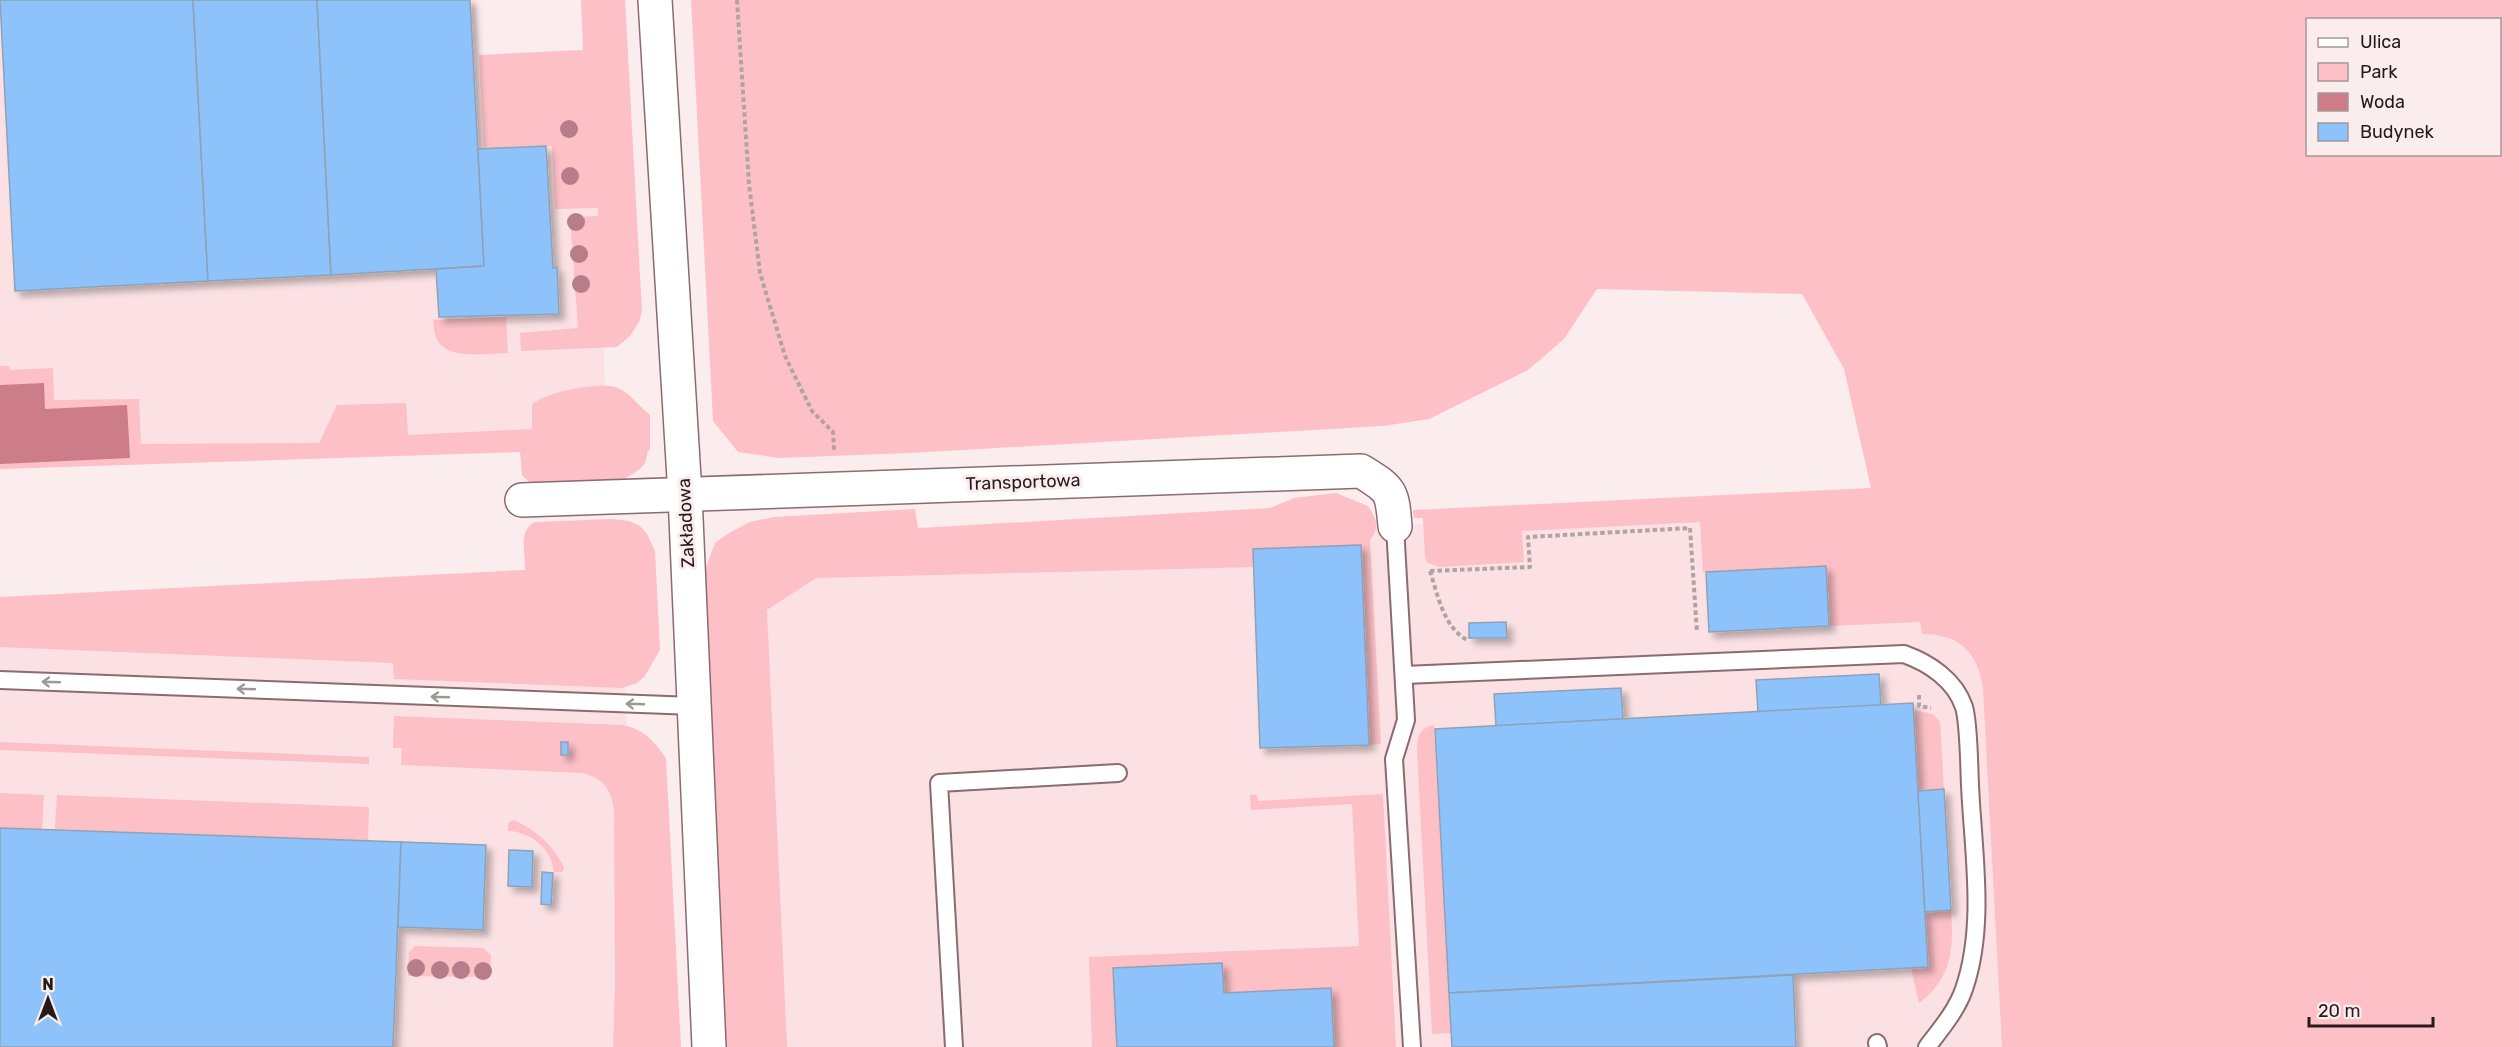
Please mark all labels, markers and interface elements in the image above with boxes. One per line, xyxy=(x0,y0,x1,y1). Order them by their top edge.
legend xyxy=(2306,18,2501,156)
text: Ulica xyxy=(2360,31,2401,53)
text: Park xyxy=(2360,61,2398,83)
text: Woda xyxy=(2360,91,2405,113)
text: Budynek xyxy=(2360,121,2434,143)
street label: Transportowa xyxy=(965,469,1081,495)
street label: Zakładowa xyxy=(673,478,699,568)
one-way arrow xyxy=(41,676,61,687)
one-way arrow xyxy=(236,684,256,695)
one-way arrow xyxy=(431,691,451,702)
one-way arrow xyxy=(626,698,646,710)
north arrow xyxy=(18,969,78,1029)
text: N xyxy=(42,975,54,994)
scale bar xyxy=(2309,990,2434,1028)
text: 20 m xyxy=(2318,1000,2360,1022)

